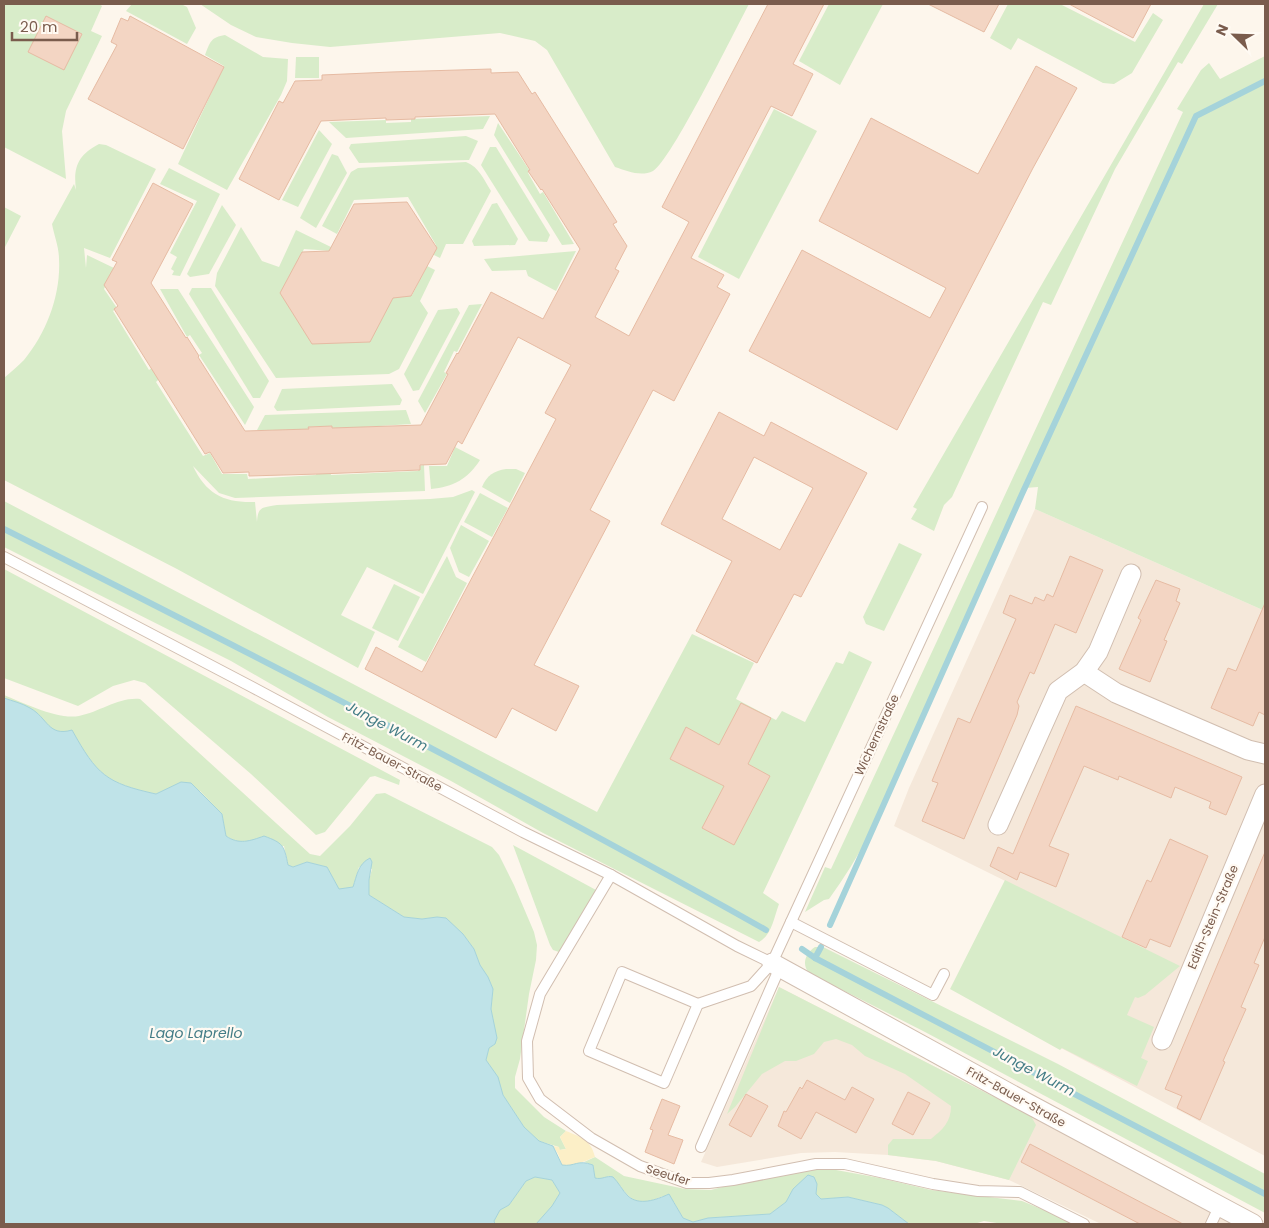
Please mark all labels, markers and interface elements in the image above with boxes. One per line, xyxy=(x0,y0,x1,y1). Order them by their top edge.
scale bar xyxy=(12,10,78,42)
north arrow xyxy=(1209,10,1259,60)
text: 20 m xyxy=(20,16,58,37)
text: N xyxy=(1211,21,1233,39)
street label: Wichernstraße xyxy=(850,691,903,778)
water label: Junge Wurm xyxy=(343,696,431,756)
street label: Fritz-Bauer-Straße xyxy=(339,728,445,795)
street label: Edith-Stein-Straße xyxy=(1183,862,1242,971)
water label: Lago Laprello xyxy=(150,1023,242,1043)
water label: Junge Wurm xyxy=(990,1041,1078,1101)
street label: Fritz-Bauer-Straße xyxy=(963,1062,1069,1131)
street label: Seeufer xyxy=(644,1160,693,1189)

